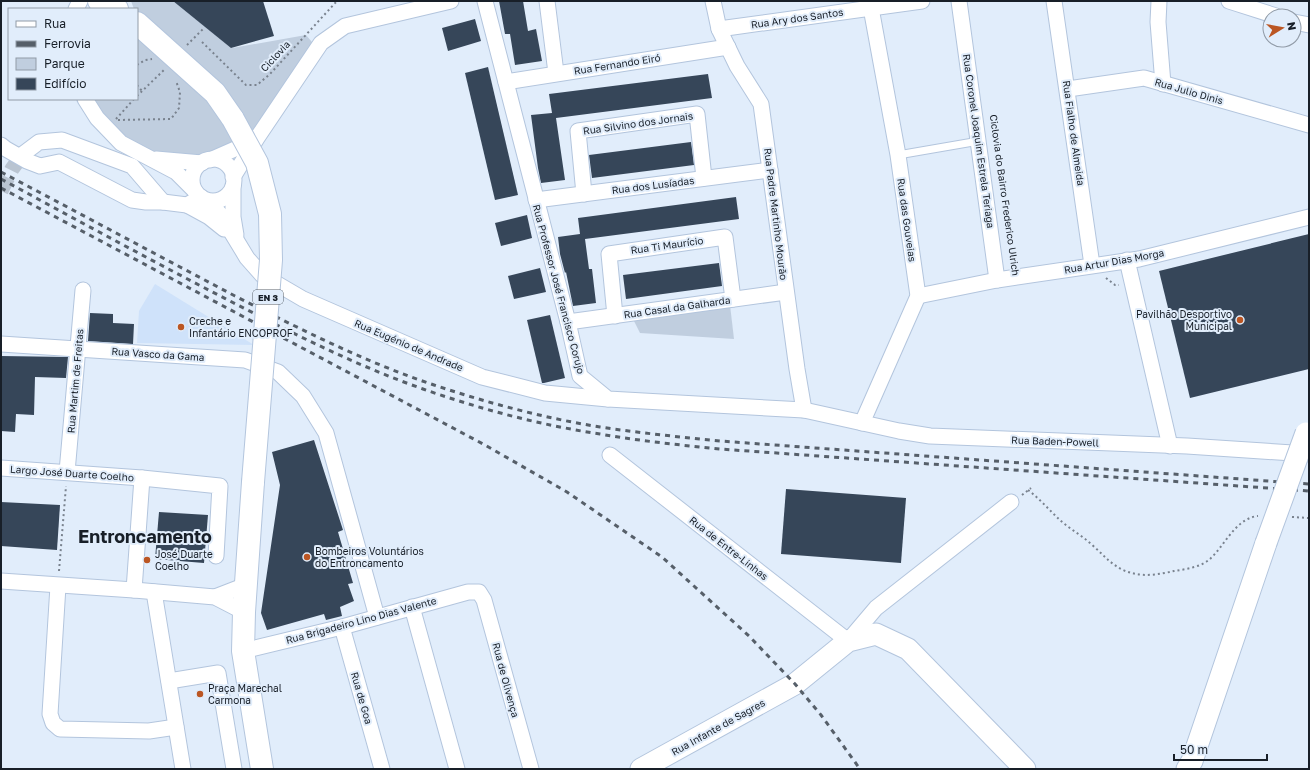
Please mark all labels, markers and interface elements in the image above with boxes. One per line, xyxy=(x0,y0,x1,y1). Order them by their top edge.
street label: Rua Ary dos Santos xyxy=(750,6,844,30)
legend xyxy=(8,8,138,100)
north arrow xyxy=(1262,8,1302,48)
text: Rua xyxy=(44,16,66,31)
text: N xyxy=(1285,21,1299,31)
text: Ferrovia xyxy=(44,36,91,51)
street label: Ciclovia xyxy=(258,38,292,74)
street label: Rua Fernando Eiró xyxy=(573,51,661,77)
street label: Rua Coronel Joaquim Estrela Teriaga xyxy=(961,53,997,229)
text: Parque xyxy=(44,56,85,71)
text: Edifício xyxy=(44,76,86,91)
street label: Rua Julio Dinis xyxy=(1153,76,1225,106)
street label: Rua Fialho de Almeida xyxy=(1061,80,1087,186)
street label: Rua Silvino dos Jornais xyxy=(582,109,694,137)
street label: Ciclovia do Bairro Frederico Ulrich xyxy=(988,114,1022,276)
street label: Rua Padre Martinho Mourão xyxy=(762,147,790,281)
street label: Rua dos Lusíadas xyxy=(611,174,695,196)
street label: Rua das Gouveias xyxy=(895,177,919,263)
street label: Rua Professor José Francisco Corujo xyxy=(531,203,587,375)
street label: Rua Ti Maurício xyxy=(630,234,704,256)
street label: Rua Artur Dias Morga xyxy=(1063,246,1165,276)
road number: EN 3 xyxy=(253,290,283,304)
street label: Rua Casal da Galharda xyxy=(623,294,731,320)
place label: Pavilhão Desportivo Municipal xyxy=(1136,308,1232,332)
place label: Creche e Infantário ENCOPROF xyxy=(189,315,293,339)
marker: Pavilhão Desportivo Municipal xyxy=(1235,315,1245,325)
street label: Rua Eugénio de Andrade xyxy=(353,317,465,373)
marker: Creche e Infantário ENCOPROF xyxy=(176,322,186,332)
street label: Rua Martim de Freitas xyxy=(64,328,86,434)
street label: Rua Vasco da Gama xyxy=(111,345,205,363)
street label: Rua Baden-Powell xyxy=(1011,433,1099,449)
street label: Largo José Duarte Coelho xyxy=(10,463,134,483)
street label: Rua de Entre-Linhas xyxy=(687,514,771,582)
district label: Entroncamento xyxy=(78,525,212,547)
place label: Bombeiros Voluntários do Entroncamento xyxy=(315,545,424,569)
place label: José Duarte Coelho xyxy=(155,548,213,572)
marker: Bombeiros Voluntários do Entroncamento xyxy=(302,552,312,562)
marker: José Duarte Coelho xyxy=(142,555,152,565)
street label: Rua Brigadeiro Lino Dias Valente xyxy=(284,594,438,646)
street label: Rua de Olivença xyxy=(490,641,522,719)
street label: Rua de Goa xyxy=(349,670,375,726)
place label: Praça Marechal Carmona xyxy=(208,682,282,706)
marker: Praça Marechal Carmona xyxy=(195,689,205,699)
street label: Rua Infante de Sagres xyxy=(669,696,767,758)
scale bar xyxy=(1174,736,1267,762)
text: 50 m xyxy=(1180,742,1208,757)

